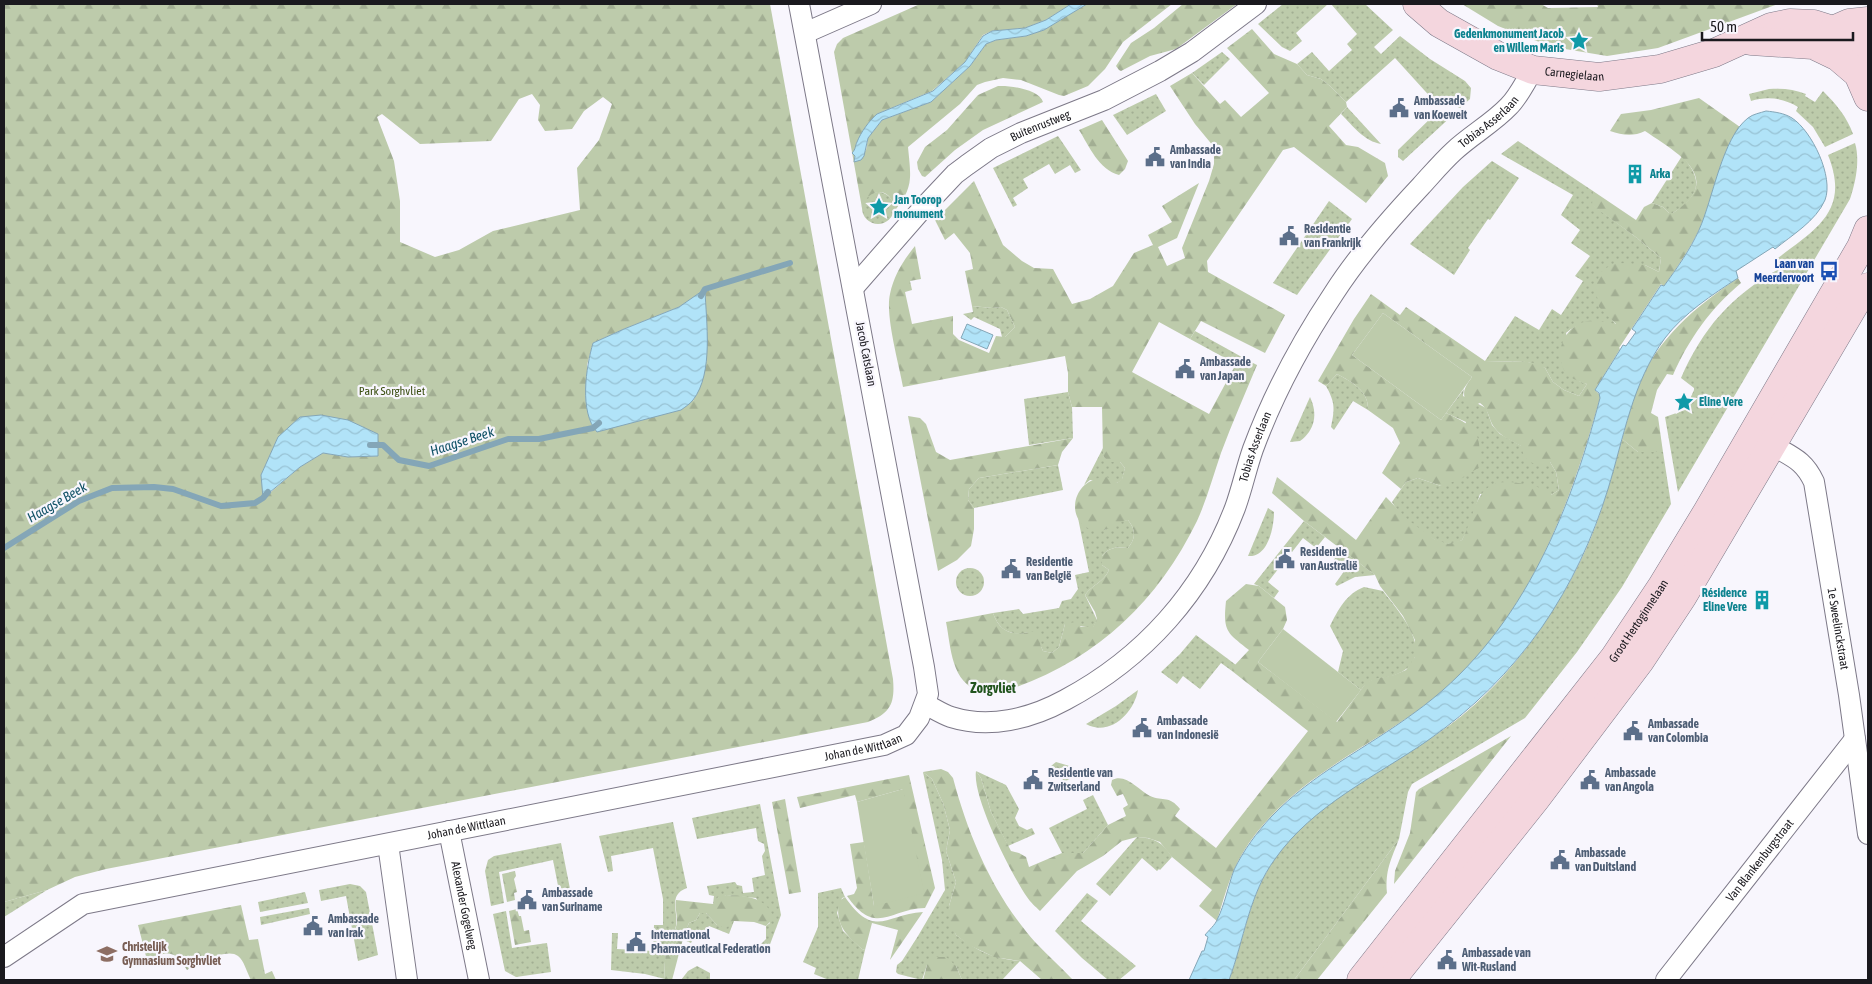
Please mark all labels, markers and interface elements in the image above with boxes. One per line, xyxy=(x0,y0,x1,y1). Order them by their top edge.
scale bar xyxy=(1702,10,1853,42)
text: 50 m xyxy=(1710,18,1737,35)
place label: Gedenkmonument Jacob en Willem Maris xyxy=(1454,27,1565,55)
place icon: Gedenkmonument Jacob en Willem Maris xyxy=(1568,30,1590,52)
street label: Carnegielaan xyxy=(1544,64,1605,84)
street label: Tobias Asserlaan xyxy=(1456,93,1522,151)
place label: Ambassade van Koeweit xyxy=(1413,94,1468,122)
public building icon: Ambassade van Koeweit xyxy=(1388,97,1410,119)
street label: Buitenrustweg xyxy=(1008,107,1073,144)
place label: Ambassade van India xyxy=(1169,143,1222,171)
public building icon: Ambassade van India xyxy=(1144,146,1166,168)
building icon: Arka xyxy=(1624,163,1646,185)
place label: Arka xyxy=(1649,167,1671,181)
place label: Jan Toorop monument xyxy=(893,193,944,221)
place icon: Jan Toorop monument xyxy=(868,196,890,218)
place label: Residentie van Frankrijk xyxy=(1304,222,1362,250)
public building icon: Residentie van Frankrijk xyxy=(1278,225,1300,247)
place label: Laan van Meerdervoort xyxy=(1754,257,1815,285)
bus stop icon: Laan van Meerdervoort xyxy=(1818,260,1840,282)
street label: Jacob Catslaan xyxy=(853,320,879,388)
place label: Ambassade van Japan xyxy=(1199,355,1252,383)
public building icon: Ambassade van Japan xyxy=(1174,358,1196,380)
park label: Park Sorghvliet xyxy=(359,384,426,398)
place icon: Eline Vere xyxy=(1673,391,1695,413)
place label: Eline Vere xyxy=(1699,395,1743,409)
street label: Tobias Asserlaan xyxy=(1236,410,1274,484)
water label: Haagse Beek xyxy=(428,423,497,459)
water label: Haagse Beek xyxy=(24,478,90,525)
place label: Residentie van Australië xyxy=(1300,545,1358,573)
public building icon: Residentie van Australië xyxy=(1274,548,1296,570)
place label: Residentie van België xyxy=(1026,555,1074,583)
public building icon: Residentie van België xyxy=(1000,558,1022,580)
street label: Groot Hertoginnelaan xyxy=(1606,577,1671,665)
place label: Résidence Eline Vere xyxy=(1702,586,1748,614)
street label: 1e Sweelinckstraat xyxy=(1824,587,1852,671)
building icon: Résidence Eline Vere xyxy=(1751,589,1773,611)
district label: Zorgvliet xyxy=(970,680,1016,696)
place label: Ambassade van Indonesië xyxy=(1156,714,1219,742)
public building icon: Ambassade van Indonesië xyxy=(1131,717,1153,739)
place label: Ambassade van Colombia xyxy=(1647,717,1709,745)
public building icon: Ambassade van Colombia xyxy=(1622,720,1644,742)
street label: Johan de Wittlaan xyxy=(823,731,904,764)
place label: Residentie van Zwitserland xyxy=(1048,766,1113,794)
place label: Ambassade van Angola xyxy=(1604,766,1657,794)
public building icon: Residentie van Zwitserland xyxy=(1022,769,1044,791)
public building icon: Ambassade van Angola xyxy=(1579,769,1601,791)
street label: Johan de Wittlaan xyxy=(426,813,507,843)
street label: Van Blankenburgstraat xyxy=(1723,816,1797,904)
place label: Ambassade van Duitsland xyxy=(1574,846,1636,874)
public building icon: Ambassade van Duitsland xyxy=(1549,849,1571,871)
street label: Alexander Gogelweg xyxy=(448,860,480,952)
place label: Ambassade van Suriname xyxy=(541,886,603,914)
public building icon: Ambassade van Suriname xyxy=(516,889,538,911)
place label: Ambassade van Irak xyxy=(327,912,380,940)
public building icon: Ambassade van Irak xyxy=(302,915,324,937)
place label: International Pharmaceutical Federation xyxy=(651,928,771,956)
public building icon: International Pharmaceutical Federation xyxy=(625,931,647,953)
place label: Christelijk Gymnasium Sorghvliet xyxy=(122,940,222,968)
school or university icon: Christelijk Gymnasium Sorghvliet xyxy=(96,943,118,965)
place label: Ambassade van Wit-Rusland xyxy=(1461,946,1531,974)
public building icon: Ambassade van Wit-Rusland xyxy=(1436,949,1458,971)

